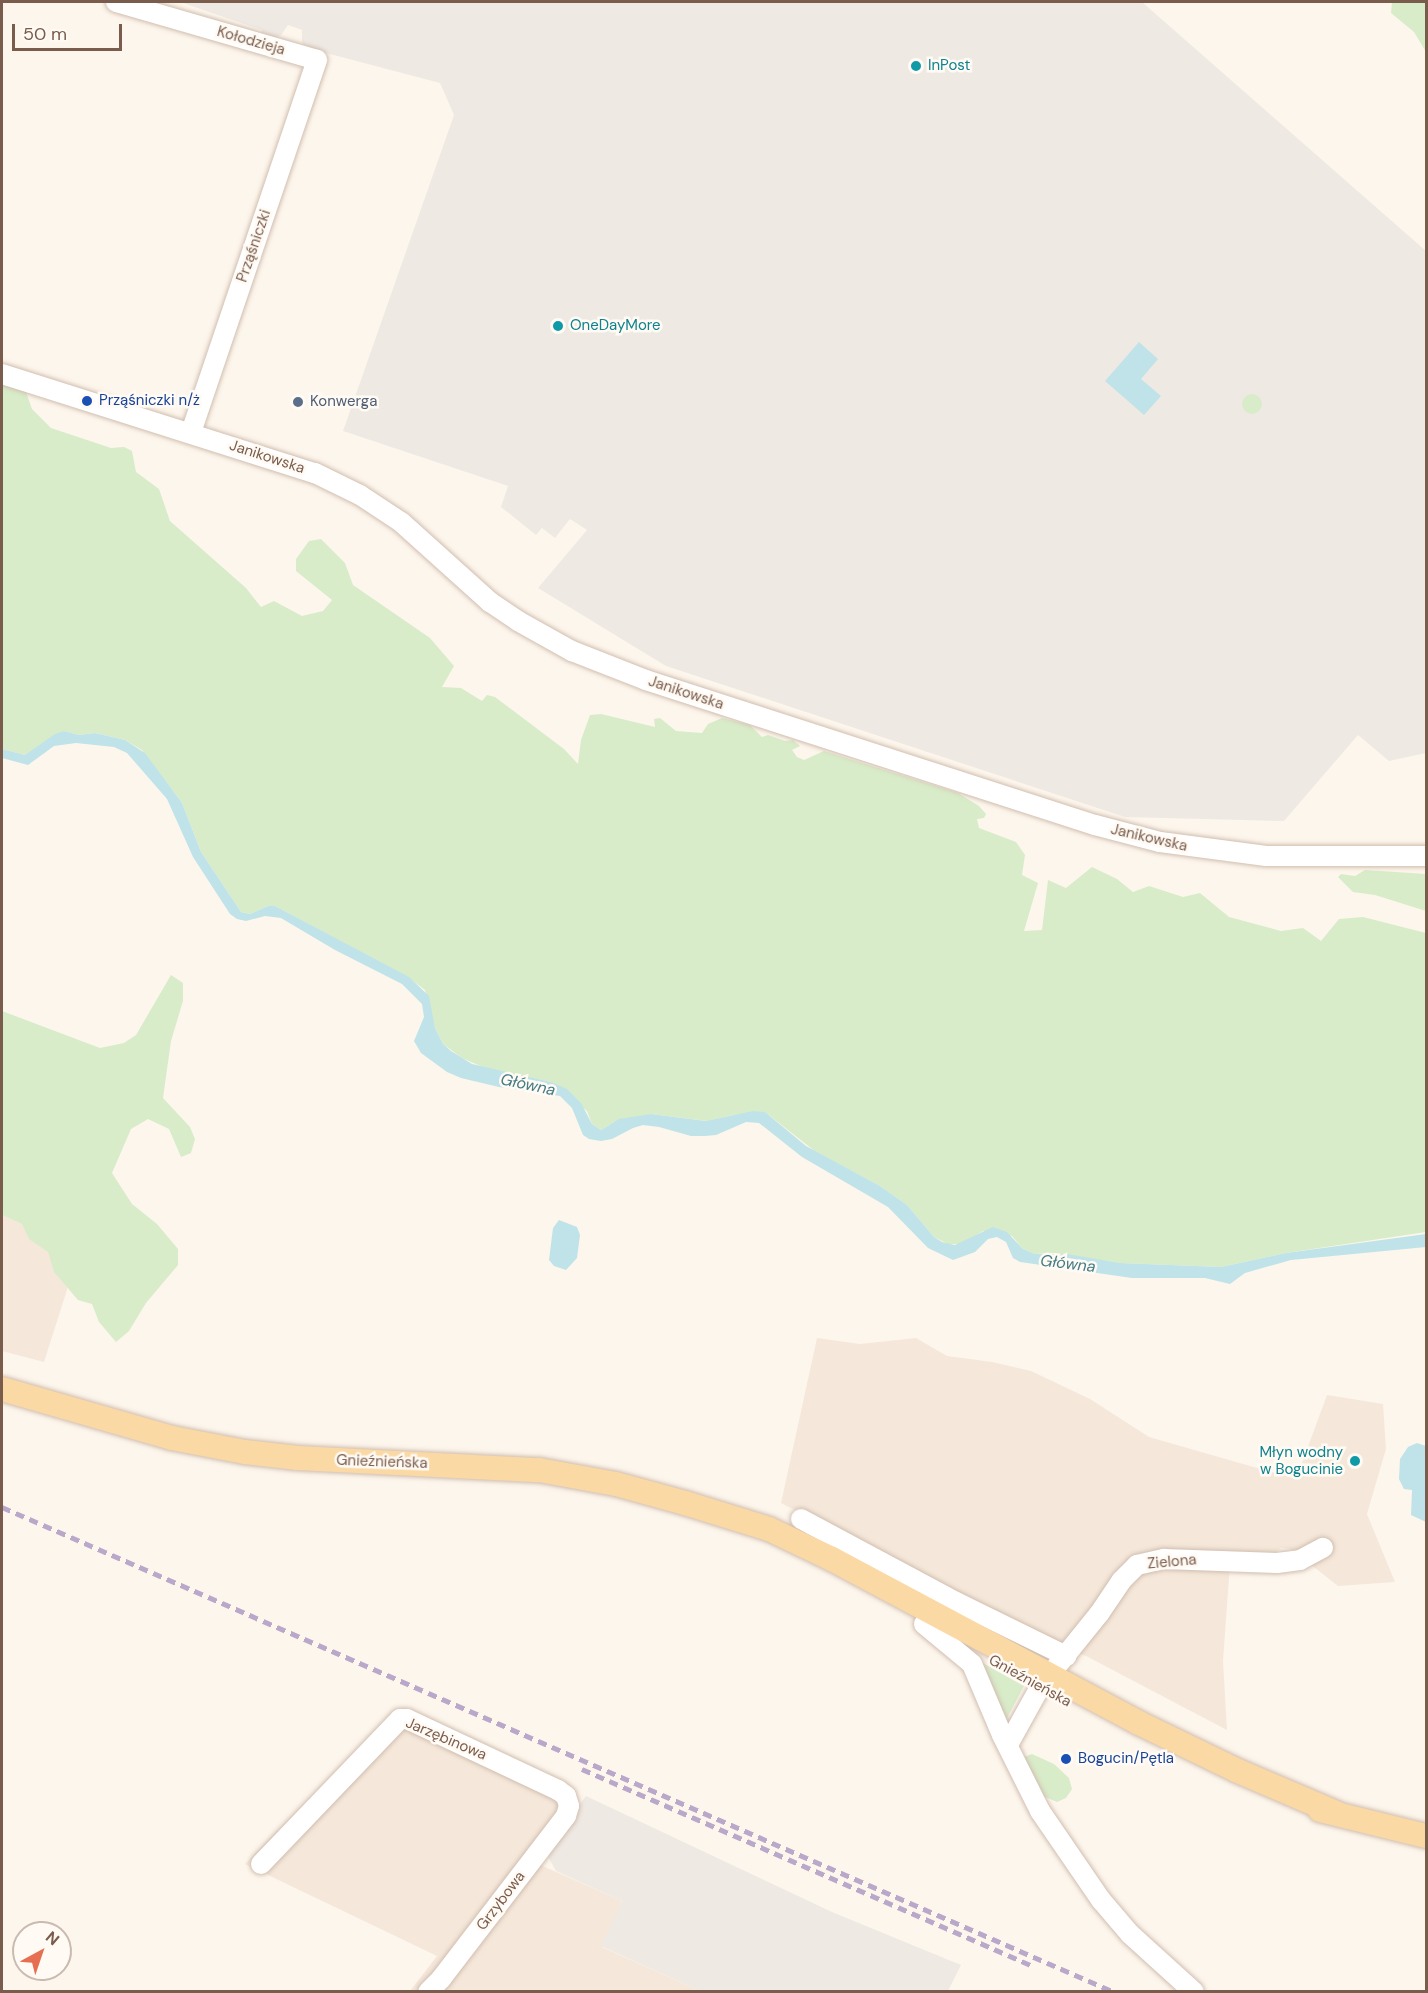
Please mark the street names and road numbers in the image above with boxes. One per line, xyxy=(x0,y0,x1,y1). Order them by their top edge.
street label: Kołodzieja xyxy=(215,23,287,59)
street label: Prząśniczki xyxy=(233,207,275,285)
street label: Janikowska xyxy=(227,436,307,478)
street label: Janikowska xyxy=(646,672,726,714)
street label: Janikowska xyxy=(1109,820,1189,856)
street label: Gnieźnieńska xyxy=(336,1451,428,1473)
street label: Zielona xyxy=(1147,1551,1197,1573)
street label: Gnieźnieńska xyxy=(986,1651,1074,1711)
street label: Jarzębinowa xyxy=(403,1714,489,1764)
street label: Grzybowa xyxy=(473,1868,529,1934)

